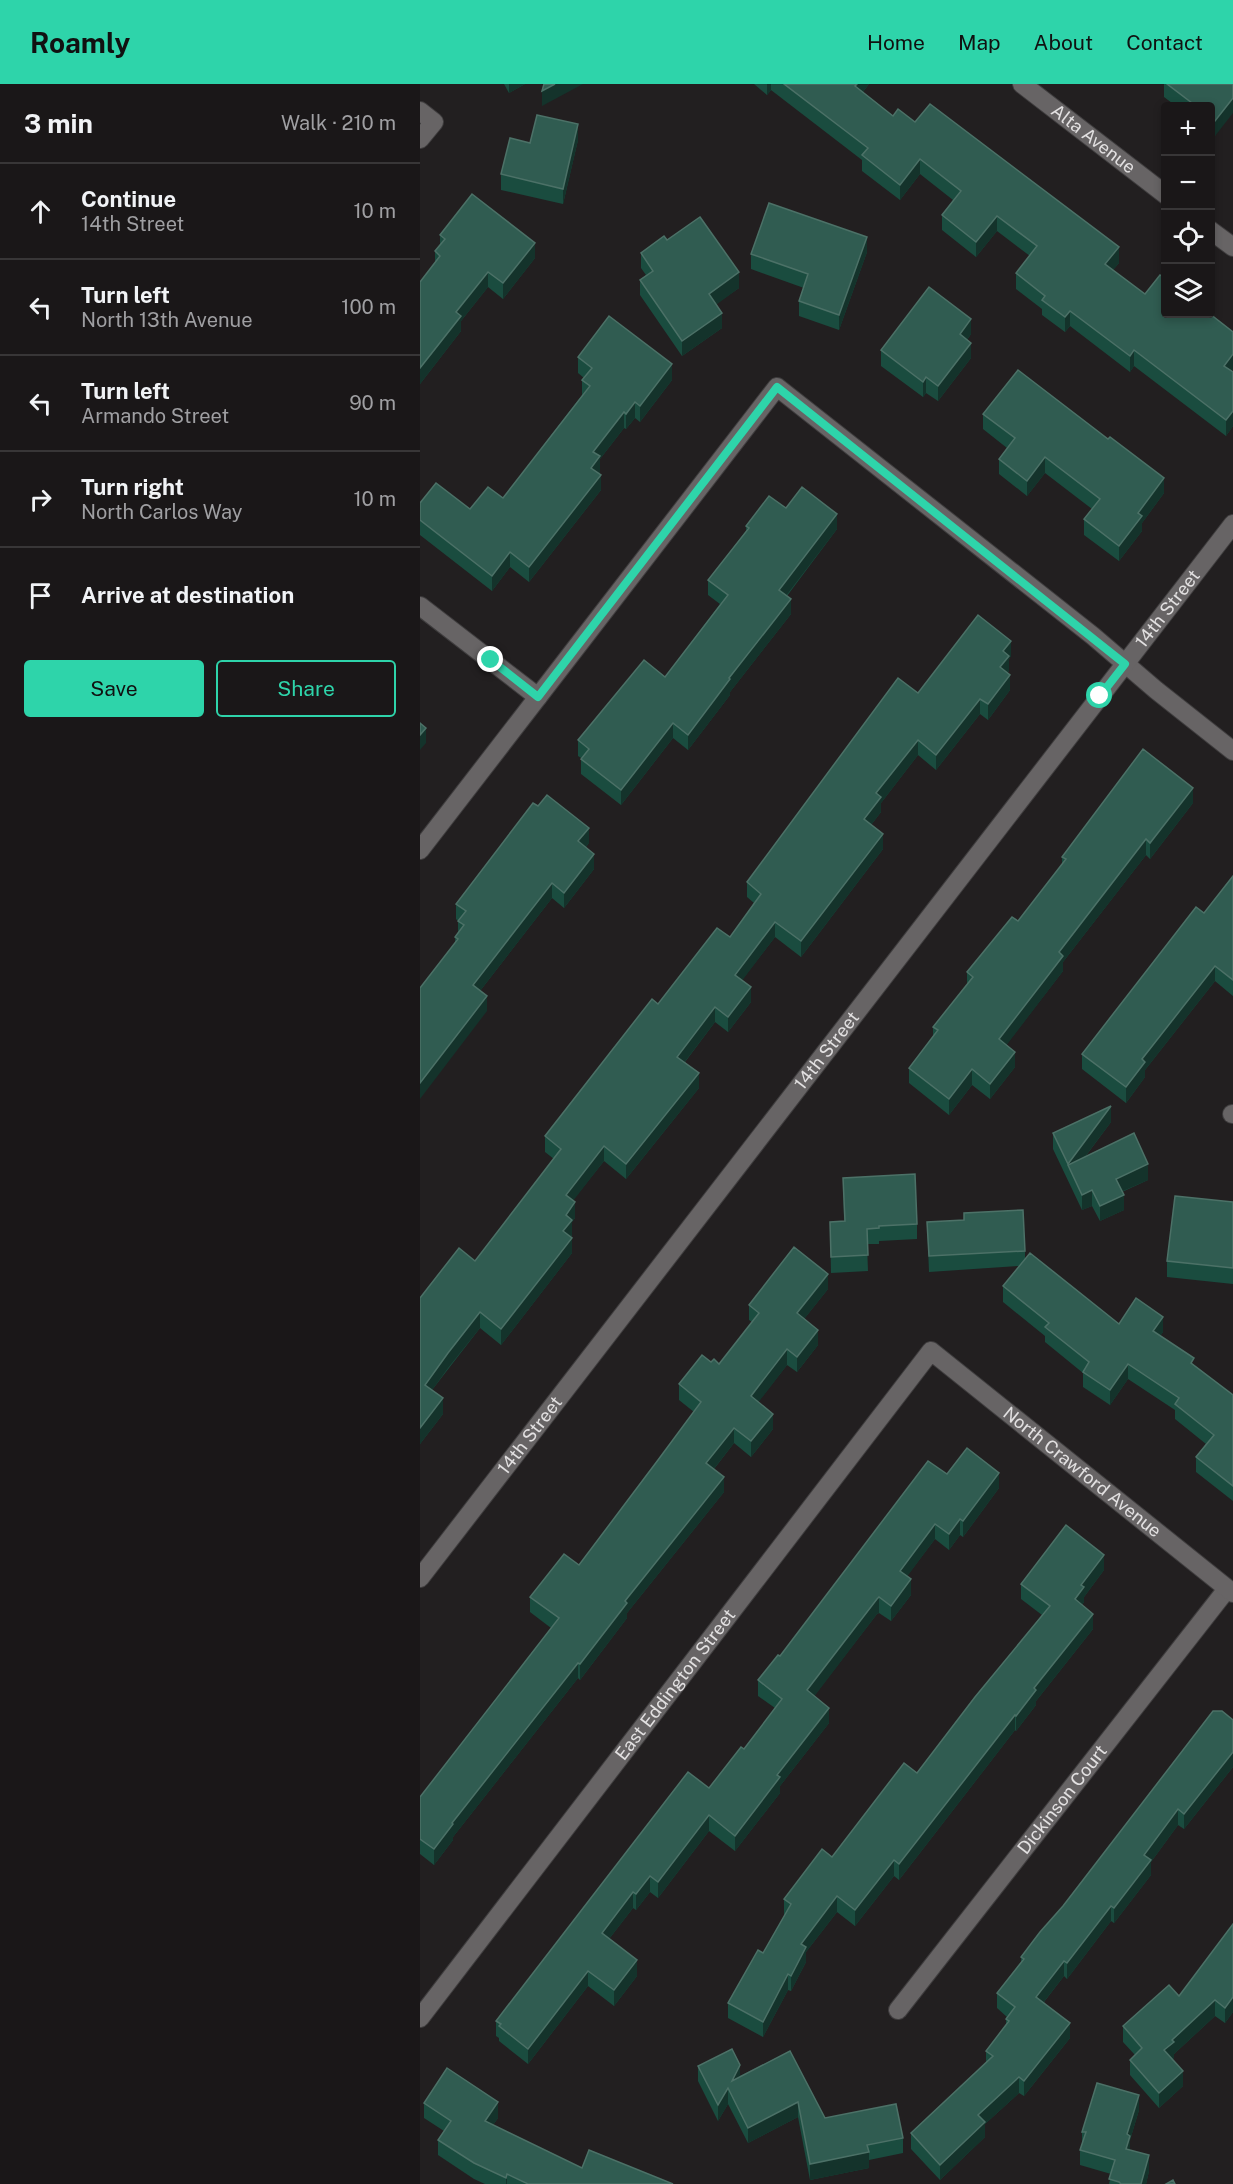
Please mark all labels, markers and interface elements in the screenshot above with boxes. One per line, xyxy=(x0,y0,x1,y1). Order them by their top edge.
text: Roamly xyxy=(30,26,130,59)
text: Home xyxy=(867,30,925,55)
text: Map xyxy=(958,30,1001,55)
text: About xyxy=(1034,30,1093,55)
text: Contact xyxy=(1126,30,1203,55)
street label: Alta Avenue xyxy=(1047,99,1140,178)
map controls xyxy=(1161,102,1215,318)
button: + xyxy=(1161,102,1215,156)
text: 3 min xyxy=(24,108,93,139)
text: Walk · 210 m xyxy=(281,111,396,135)
button: − xyxy=(1161,156,1215,210)
text: Continue xyxy=(81,186,176,212)
icon: ahead xyxy=(24,195,57,228)
text: 10 m xyxy=(353,199,396,223)
button: locate xyxy=(1161,210,1215,264)
text: 14th Street xyxy=(81,212,184,236)
button: layers xyxy=(1161,264,1215,318)
text: Turn left xyxy=(81,282,170,308)
icon: left xyxy=(24,291,57,324)
text: 100 m xyxy=(341,295,396,319)
text: North 13th Avenue xyxy=(81,308,253,332)
text: Turn left xyxy=(81,378,170,404)
icon: left xyxy=(24,387,57,420)
text: 90 m xyxy=(349,391,396,415)
text: Armando Street xyxy=(81,404,229,428)
text: Turn right xyxy=(81,474,184,500)
icon: right xyxy=(24,483,57,516)
text: 10 m xyxy=(353,487,396,511)
text: North Carlos Way xyxy=(81,500,242,524)
street label: 14th Street xyxy=(1130,565,1204,652)
icon: arrive xyxy=(24,579,57,612)
text: Arrive at destination xyxy=(81,582,294,608)
route end xyxy=(477,646,503,672)
button: Save xyxy=(24,660,204,717)
button: Share xyxy=(216,660,396,717)
route start xyxy=(1086,682,1112,708)
street label: 14th Street xyxy=(790,1007,863,1094)
street label: 14th Street xyxy=(493,1392,566,1478)
street label: North Crawford Avenue xyxy=(999,1402,1166,1541)
street label: East Eddington Street xyxy=(611,1605,739,1764)
street label: Dickinson Court xyxy=(1013,1741,1111,1858)

